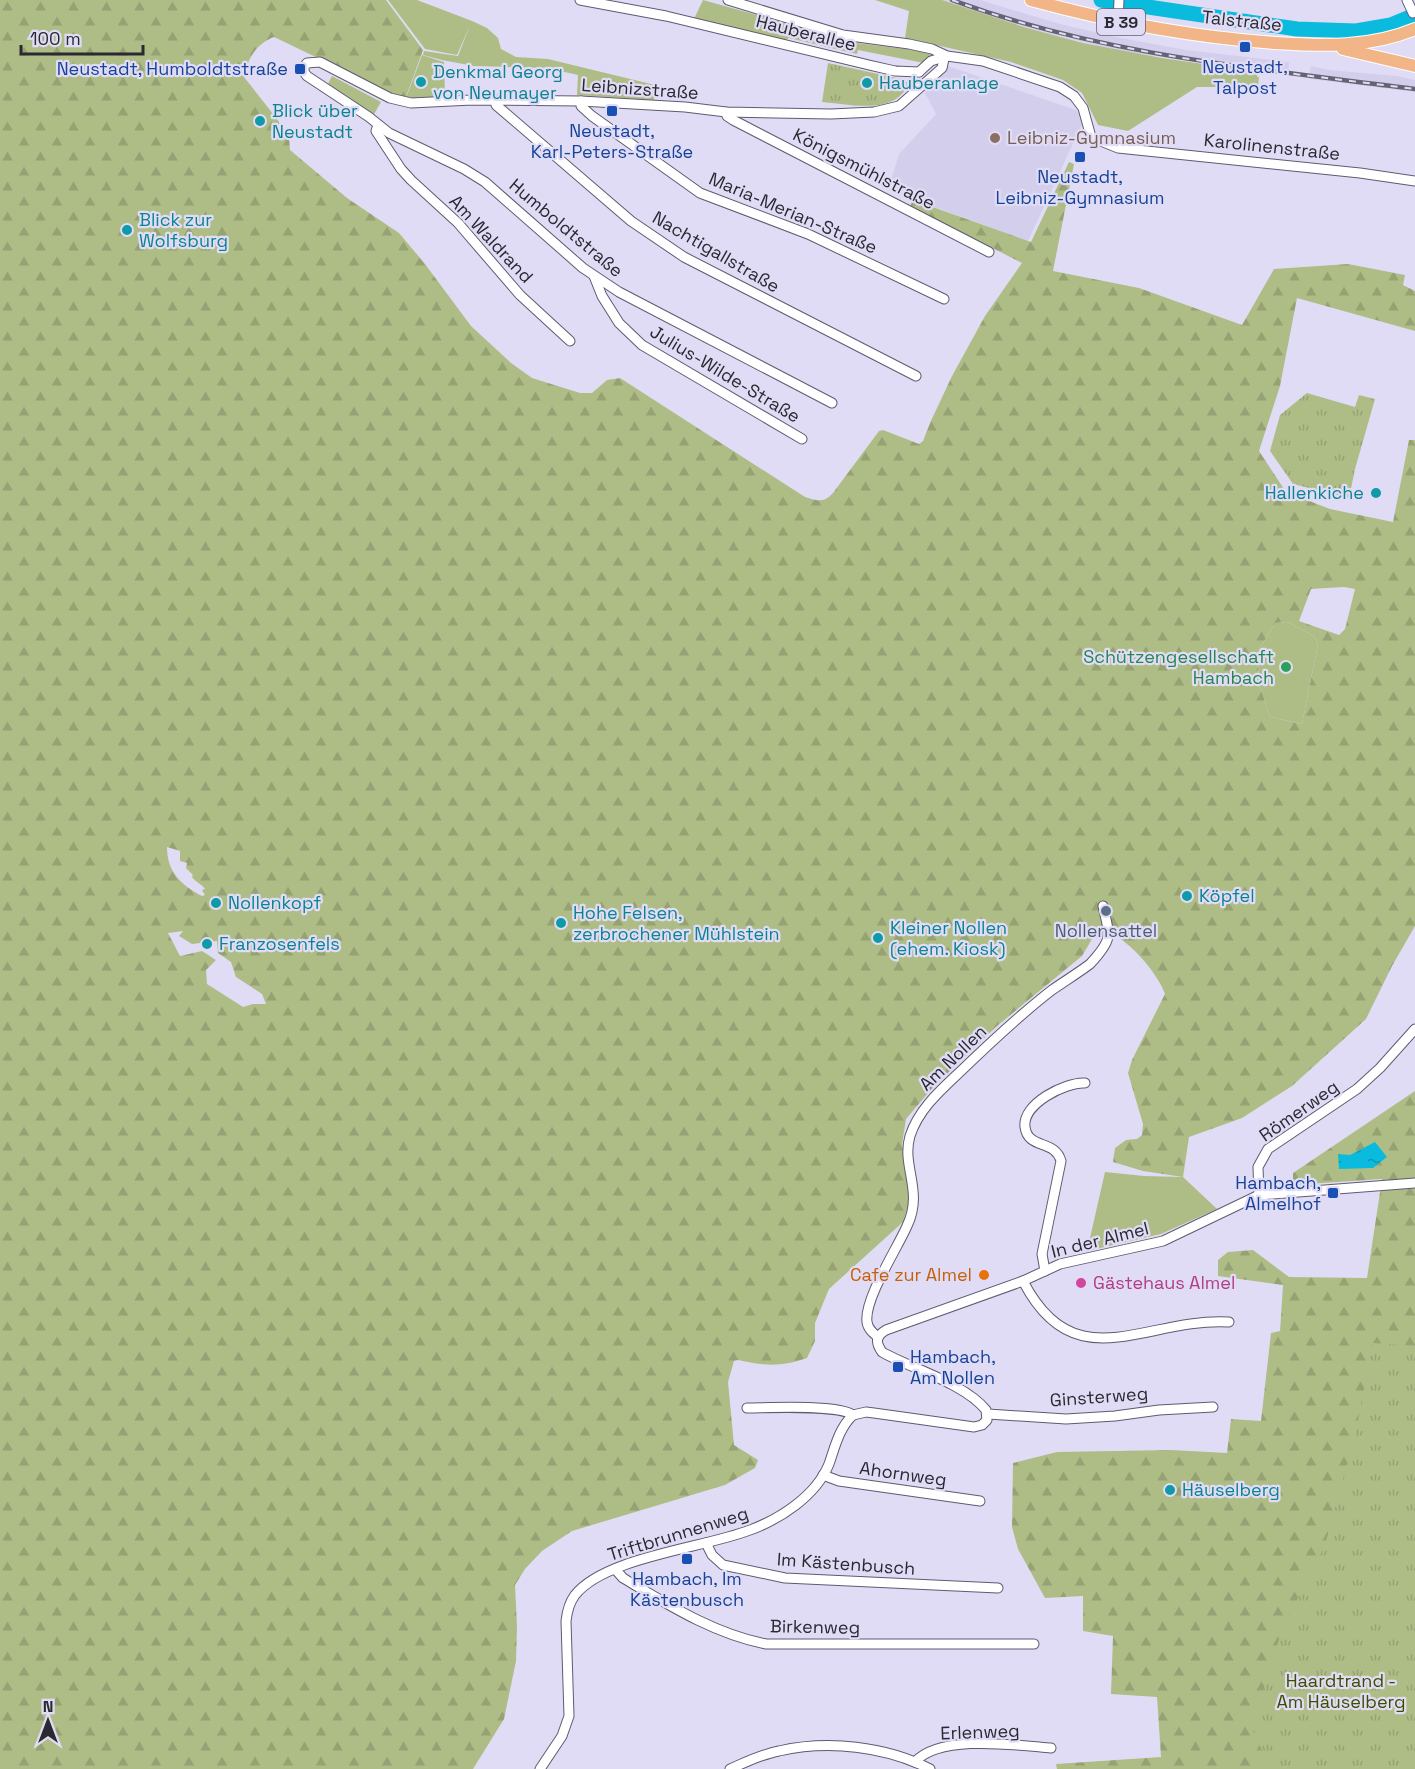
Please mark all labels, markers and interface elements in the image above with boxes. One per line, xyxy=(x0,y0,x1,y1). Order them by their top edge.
street label: Talstraße xyxy=(1201,5,1283,36)
street label: Hauberallee xyxy=(754,9,858,56)
road number: B 39 xyxy=(1097,9,1145,35)
scale bar xyxy=(21,18,142,56)
text: 100 m xyxy=(30,27,81,50)
marker: Neustadt, Talpost xyxy=(1238,40,1252,54)
place label: Neustadt, Talpost xyxy=(1202,55,1288,99)
place label: Neustadt, Humboldtstraße xyxy=(57,57,288,80)
place label: Denkmal Georg von Neumayer xyxy=(433,60,563,104)
marker: Neustadt, Humboldtstraße xyxy=(293,62,307,76)
place label: Hauberanlage xyxy=(879,71,999,94)
street label: Leibnizstraße xyxy=(581,73,699,104)
marker: Denkmal Georg von Neumayer xyxy=(414,75,428,89)
marker: Hauberanlage xyxy=(860,76,874,90)
place label: Blick über Neustadt xyxy=(272,99,358,143)
marker: Neustadt, Karl-Peters-Straße xyxy=(605,104,619,118)
marker: Blick über Neustadt xyxy=(253,114,267,128)
place label: Neustadt, Karl-Peters-Straße xyxy=(531,119,693,163)
street label: Königsmühlstraße xyxy=(789,123,939,214)
place label: Leibniz-Gymnasium xyxy=(1007,126,1176,149)
street label: Karolinenstraße xyxy=(1203,128,1341,165)
marker: Leibniz-Gymnasium xyxy=(988,131,1002,145)
marker: Neustadt, Leibniz-Gymnasium xyxy=(1073,150,1087,164)
place label: Neustadt, Leibniz-Gymnasium xyxy=(995,165,1165,209)
street label: Maria-Merian-Straße xyxy=(706,167,881,258)
street label: Humboldtstraße xyxy=(505,173,628,282)
street label: Am Waldrand xyxy=(445,190,538,288)
street label: Nachtigallstraße xyxy=(648,206,784,297)
place label: Blick zur Wolfsburg xyxy=(139,208,228,252)
marker: Blick zur Wolfsburg xyxy=(120,223,134,237)
street label: Julius-Wilde-Straße xyxy=(646,320,805,428)
place label: Hallenkiche xyxy=(1265,481,1364,504)
marker: Hallenkiche xyxy=(1369,486,1383,500)
place label: Schützengesellschaft Hambach xyxy=(1083,645,1274,689)
marker: Schützengesellschaft Hambach xyxy=(1279,660,1293,674)
place label: Köpfel xyxy=(1199,884,1255,907)
marker: Köpfel xyxy=(1180,889,1194,903)
place label: Nollenkopf xyxy=(228,891,321,914)
marker: Nollenkopf xyxy=(209,896,223,910)
place label: Hohe Felsen, zerbrochener Mühlstein xyxy=(573,901,780,945)
marker: Nollensattel xyxy=(1099,904,1113,918)
marker: Hohe Felsen, zerbrochener Mühlstein xyxy=(554,916,568,930)
place label: Kleiner Nollen (ehem. Kiosk) xyxy=(890,916,1007,960)
place label: Nollensattel xyxy=(1055,919,1157,942)
marker: Kleiner Nollen (ehem. Kiosk) xyxy=(871,931,885,945)
place label: Franzosenfels xyxy=(219,932,340,955)
marker: Franzosenfels xyxy=(200,937,214,951)
street label: Am Nollen xyxy=(914,1020,991,1095)
street label: Römerweg xyxy=(1254,1075,1343,1146)
place label: Hambach, Almelhof xyxy=(1235,1171,1321,1215)
marker: Hambach, Almelhof xyxy=(1326,1186,1340,1200)
street label: In der Almel xyxy=(1049,1216,1151,1263)
place label: Cafe zur Almel xyxy=(850,1263,972,1286)
marker: Cafe zur Almel xyxy=(977,1268,991,1282)
place label: Gästehaus Almel xyxy=(1093,1271,1235,1294)
marker: Gästehaus Almel xyxy=(1074,1276,1088,1290)
place label: Hambach, Am Nollen xyxy=(910,1345,996,1389)
marker: Hambach, Am Nollen xyxy=(891,1360,905,1374)
street label: Ginsterweg xyxy=(1049,1382,1149,1411)
street label: Ahornweg xyxy=(858,1456,948,1491)
place label: Häuselberg xyxy=(1182,1478,1280,1501)
marker: Häuselberg xyxy=(1163,1483,1177,1497)
street label: Triftbrunnenweg xyxy=(605,1501,751,1566)
street label: Im Kästenbusch xyxy=(776,1547,916,1580)
marker: Hambach, Im Kästenbusch xyxy=(680,1552,694,1566)
place label: Hambach, Im Kästenbusch xyxy=(630,1567,744,1611)
street label: Birkenweg xyxy=(770,1614,860,1639)
park label: Haardtrand - Am Häuselberg xyxy=(1276,1669,1406,1713)
north arrow xyxy=(18,1691,78,1751)
text: N xyxy=(43,1696,53,1717)
street label: Erlenweg xyxy=(940,1719,1020,1744)

